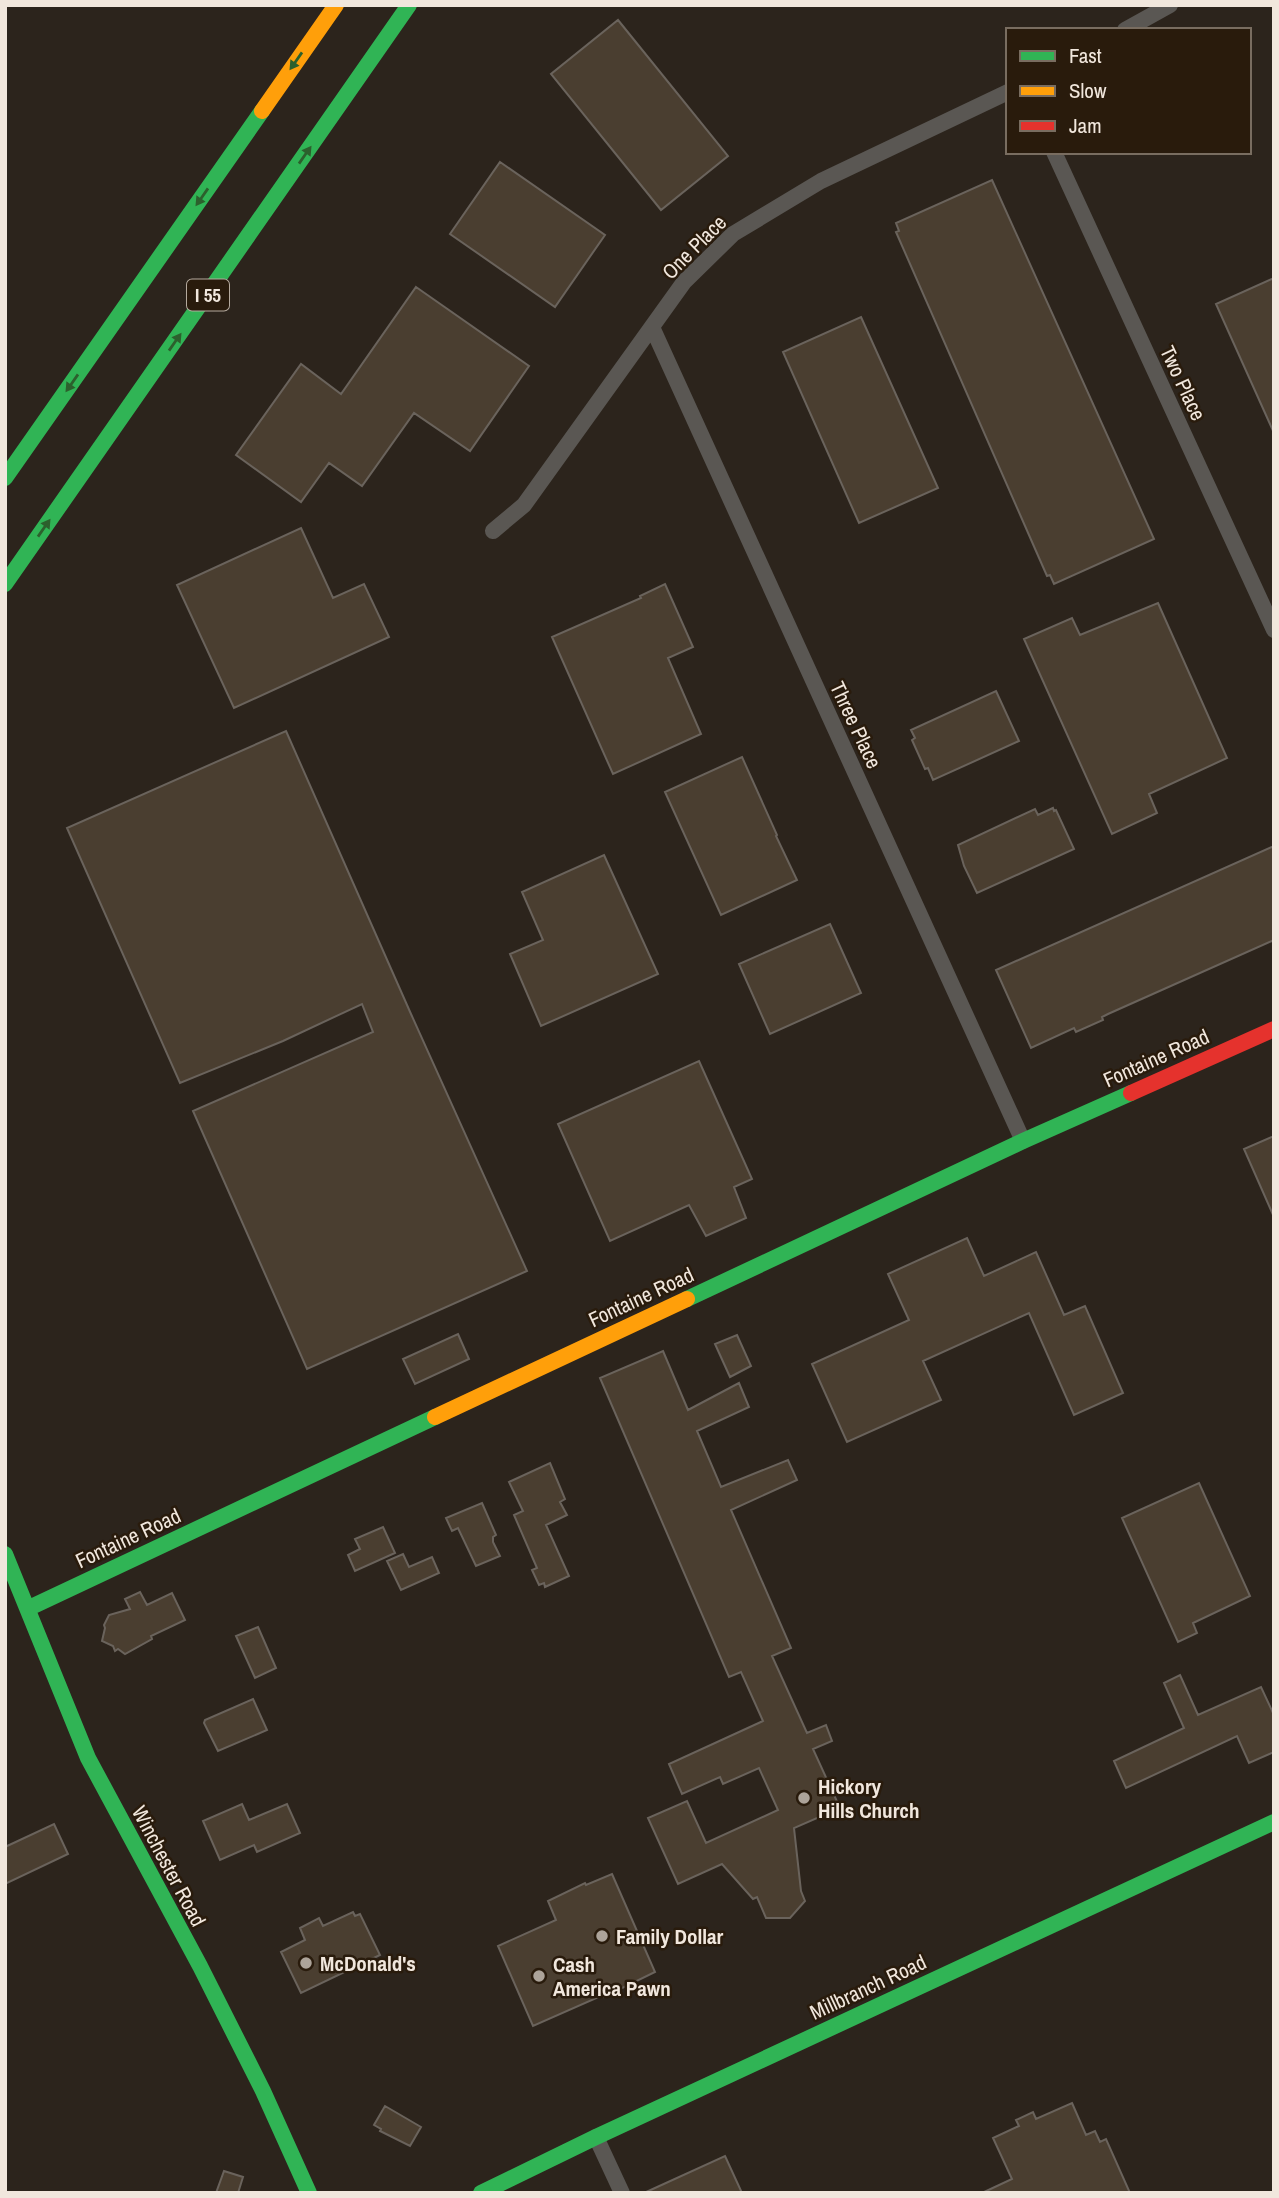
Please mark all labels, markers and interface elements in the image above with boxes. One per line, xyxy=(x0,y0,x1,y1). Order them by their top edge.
legend xyxy=(1006,28,1251,154)
text: Fast xyxy=(1069,41,1102,70)
one-way arrow xyxy=(289,52,303,70)
text: Slow xyxy=(1069,76,1107,105)
text: Jam xyxy=(1069,111,1102,140)
one-way arrow xyxy=(298,146,312,164)
one-way arrow xyxy=(195,188,209,206)
street label: One Place xyxy=(655,208,733,286)
road number: I 55 xyxy=(187,280,229,310)
one-way arrow xyxy=(168,333,182,351)
street label: Two Place xyxy=(1153,341,1213,425)
one-way arrow xyxy=(65,374,79,392)
one-way arrow xyxy=(37,519,51,537)
street label: Three Place xyxy=(823,677,889,773)
street label: Fontaine Road xyxy=(1098,1022,1214,1094)
street label: Fontaine Road xyxy=(584,1260,698,1334)
street label: Fontaine Road xyxy=(71,1501,185,1575)
place label: Hickory Hills Church xyxy=(818,1772,919,1825)
marker: Hickory Hills Church xyxy=(796,1790,812,1806)
street label: Winchester Road xyxy=(125,1800,213,1932)
place label: Family Dollar xyxy=(616,1922,724,1951)
marker: Family Dollar xyxy=(594,1928,610,1944)
street label: Millbranch Road xyxy=(805,1947,931,2027)
place label: McDonald's xyxy=(320,1949,416,1978)
place label: Cash America Pawn xyxy=(553,1950,671,2003)
marker: McDonald's xyxy=(298,1955,314,1971)
marker: Cash America Pawn xyxy=(531,1968,547,1984)

